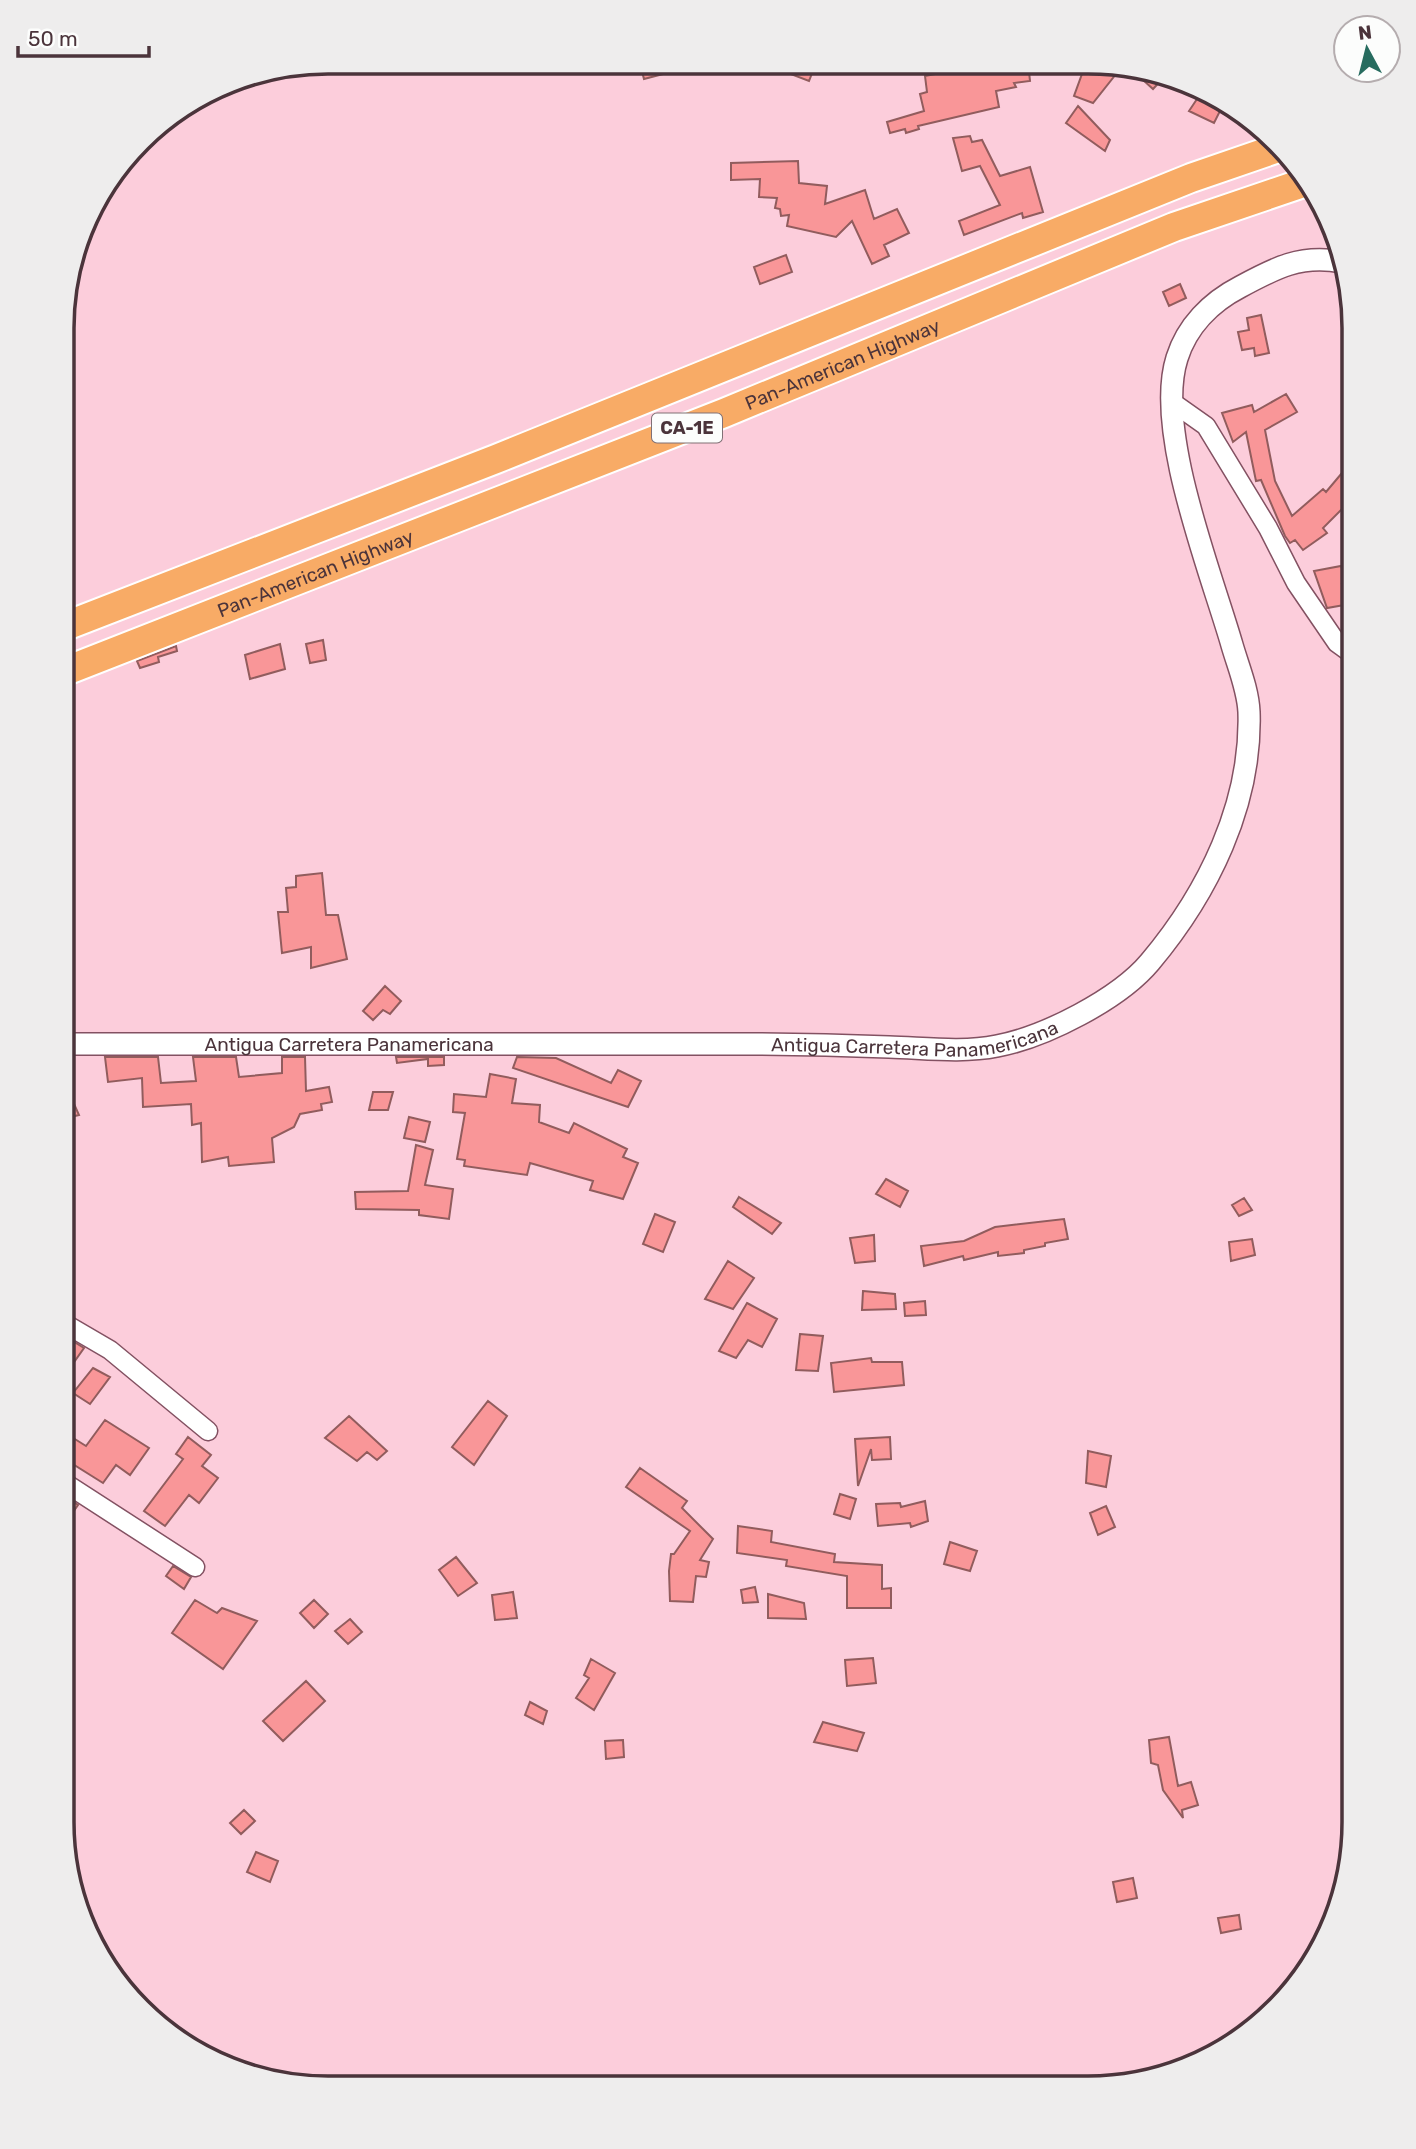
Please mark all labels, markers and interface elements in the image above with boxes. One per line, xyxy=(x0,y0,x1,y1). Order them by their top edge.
scale bar xyxy=(18,14,149,58)
north arrow xyxy=(1332,14,1402,84)
text: N xyxy=(1357,20,1373,45)
text: 50 m xyxy=(28,26,78,51)
street label: Pan-American Highway xyxy=(742,314,943,415)
road number: CA-1E xyxy=(652,414,722,442)
street label: Pan-American Highway xyxy=(214,525,417,622)
street label: Antigua Carretera Panamericana xyxy=(771,1016,1062,1062)
street label: Antigua Carretera Panamericana xyxy=(204,1033,494,1056)

